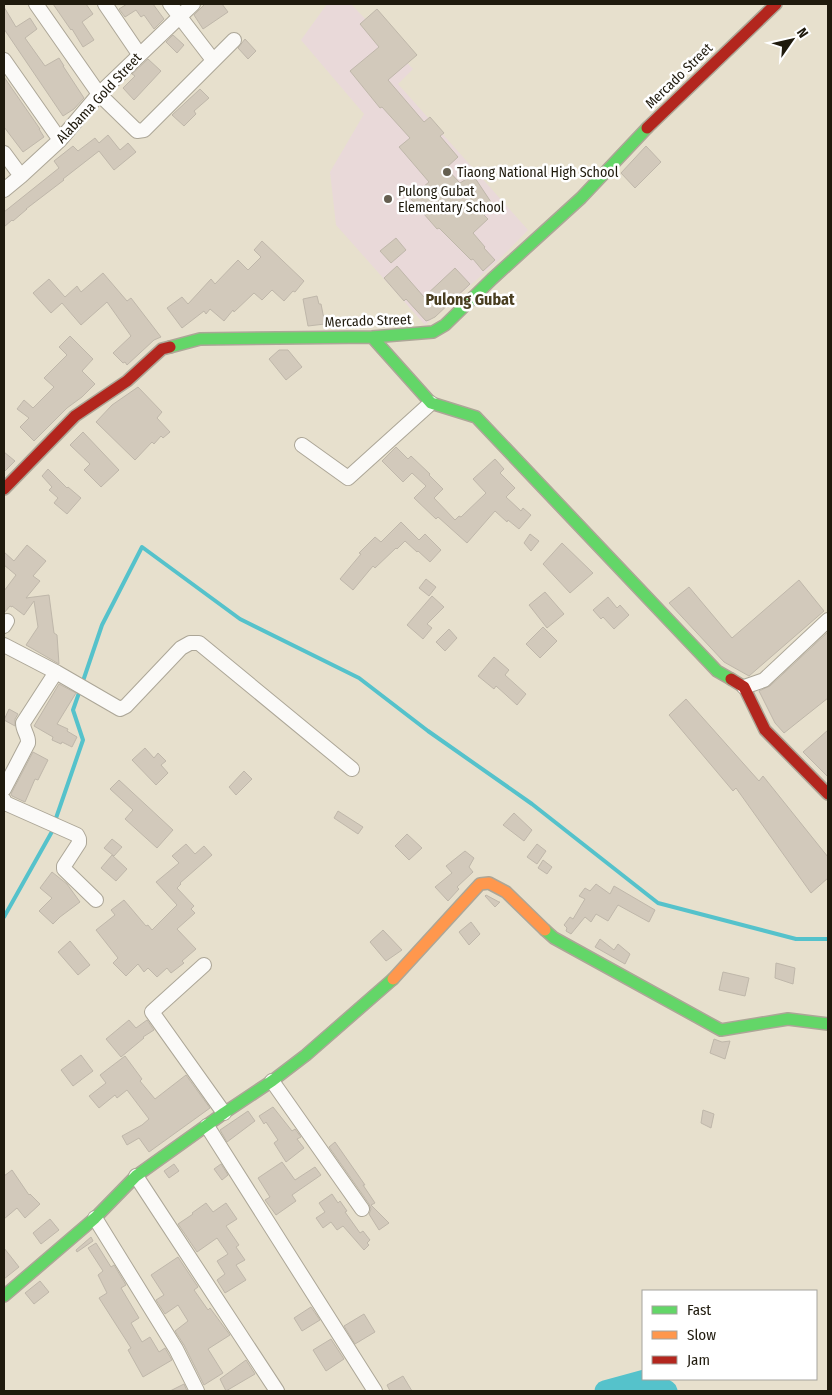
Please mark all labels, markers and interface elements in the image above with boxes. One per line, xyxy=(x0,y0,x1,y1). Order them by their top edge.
north arrow xyxy=(767,15,817,65)
text: N xyxy=(793,25,812,41)
street label: Mercado Street xyxy=(642,39,716,112)
street label: Alabama Gold Street xyxy=(53,49,145,147)
place label: Tiaong National High School xyxy=(457,164,619,181)
marker: Tiaong National High School xyxy=(441,166,453,178)
place label: Pulong Gubat Elementary School xyxy=(398,183,505,216)
marker: Pulong Gubat Elementary School xyxy=(382,193,394,205)
district label: Pulong Gubat xyxy=(425,290,515,309)
street label: Mercado Street xyxy=(324,311,412,331)
legend xyxy=(642,1290,817,1380)
text: Fast xyxy=(687,1301,711,1319)
text: Slow xyxy=(687,1326,716,1344)
text: Jam xyxy=(687,1351,710,1369)

